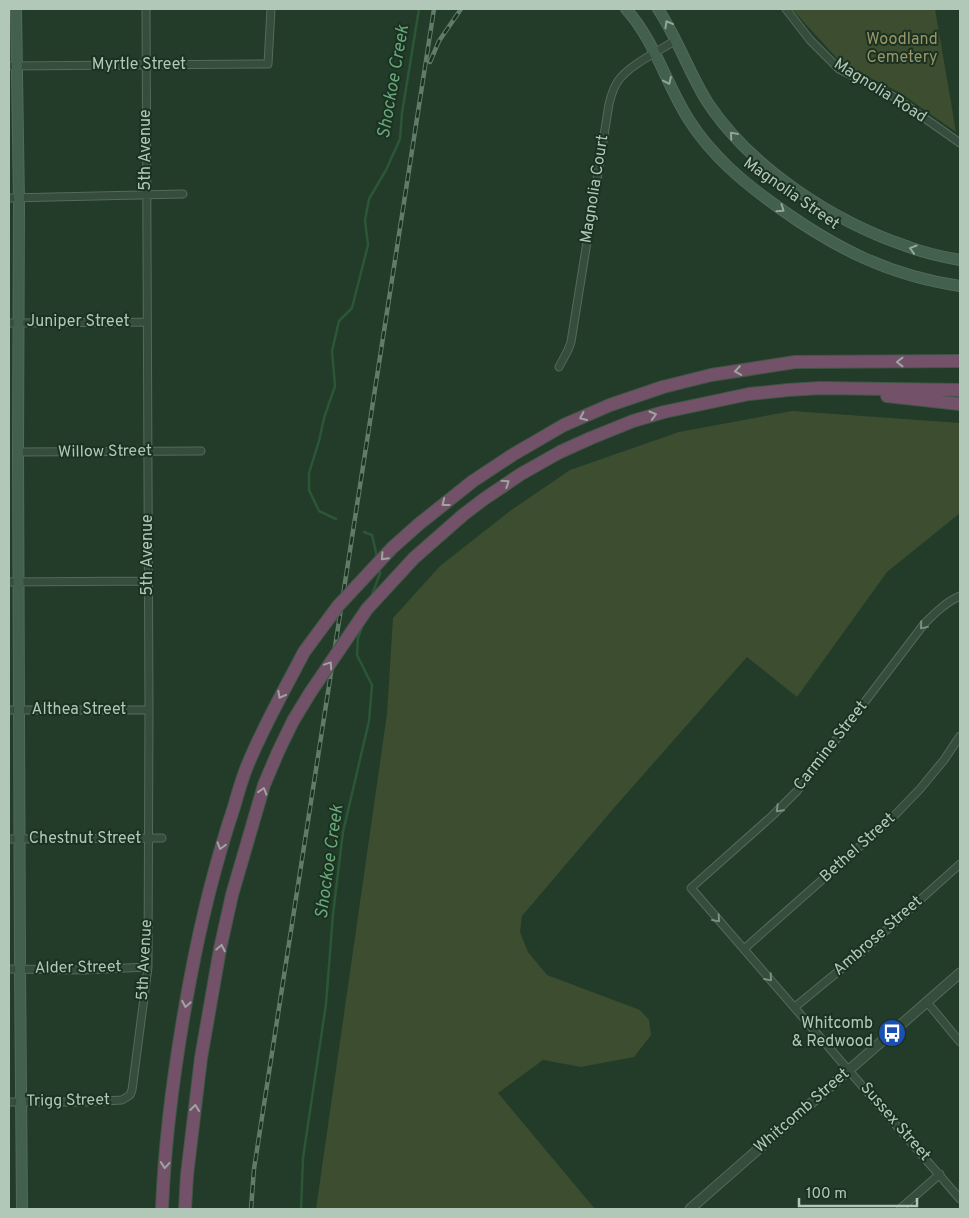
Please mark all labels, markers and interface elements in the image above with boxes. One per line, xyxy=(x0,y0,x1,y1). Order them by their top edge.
one-way arrow xyxy=(664,21,674,30)
water label: Shockoe Creek xyxy=(373,22,416,141)
park label: Woodland Cemetery xyxy=(866,30,938,68)
street label: Magnolia Road xyxy=(830,54,930,128)
street label: Myrtle Street xyxy=(92,55,186,75)
one-way arrow xyxy=(662,76,672,85)
street label: 5th Avenue xyxy=(136,109,156,191)
one-way arrow xyxy=(730,131,739,140)
street label: Magnolia Court xyxy=(577,133,613,245)
street label: Magnolia Street xyxy=(739,153,843,235)
one-way arrow xyxy=(775,203,785,212)
one-way arrow xyxy=(909,244,918,254)
street label: Juniper Street xyxy=(26,312,130,332)
one-way arrow xyxy=(895,356,903,367)
one-way arrow xyxy=(733,365,741,376)
one-way arrow xyxy=(579,411,588,422)
one-way arrow xyxy=(649,411,657,421)
street label: Willow Street xyxy=(58,441,152,463)
one-way arrow xyxy=(501,480,510,489)
one-way arrow xyxy=(442,497,451,505)
street label: 5th Avenue xyxy=(138,514,158,596)
one-way arrow xyxy=(381,552,390,561)
one-way arrow xyxy=(919,621,928,630)
one-way arrow xyxy=(323,661,332,671)
one-way arrow xyxy=(278,690,288,699)
street label: Carmine Street xyxy=(790,697,872,795)
street label: Althea Street xyxy=(32,700,126,720)
one-way arrow xyxy=(257,788,267,796)
water label: Shockoe Creek xyxy=(311,802,350,921)
one-way arrow xyxy=(776,803,785,812)
street label: Bethel Street xyxy=(816,809,900,887)
street label: Chestnut Street xyxy=(29,829,141,849)
one-way arrow xyxy=(216,841,227,850)
street label: Ambrose Street xyxy=(829,892,927,980)
one-way arrow xyxy=(712,913,721,922)
street label: 5th Avenue xyxy=(133,919,157,1001)
one-way arrow xyxy=(215,944,225,953)
street label: Alder Street xyxy=(34,957,122,979)
one-way arrow xyxy=(763,973,772,982)
one-way arrow xyxy=(181,1000,191,1008)
place label: Whitcomb & Redwood xyxy=(792,1014,873,1052)
bus stop icon: Whitcomb & Redwood xyxy=(877,1018,907,1048)
street label: Whitcomb Street xyxy=(750,1064,854,1158)
street label: Sussex Street xyxy=(855,1079,935,1165)
street label: Trigg Street xyxy=(26,1090,110,1112)
one-way arrow xyxy=(189,1104,200,1112)
one-way arrow xyxy=(160,1161,171,1169)
scale bar xyxy=(799,1176,916,1208)
text: 100 m xyxy=(806,1185,847,1204)

